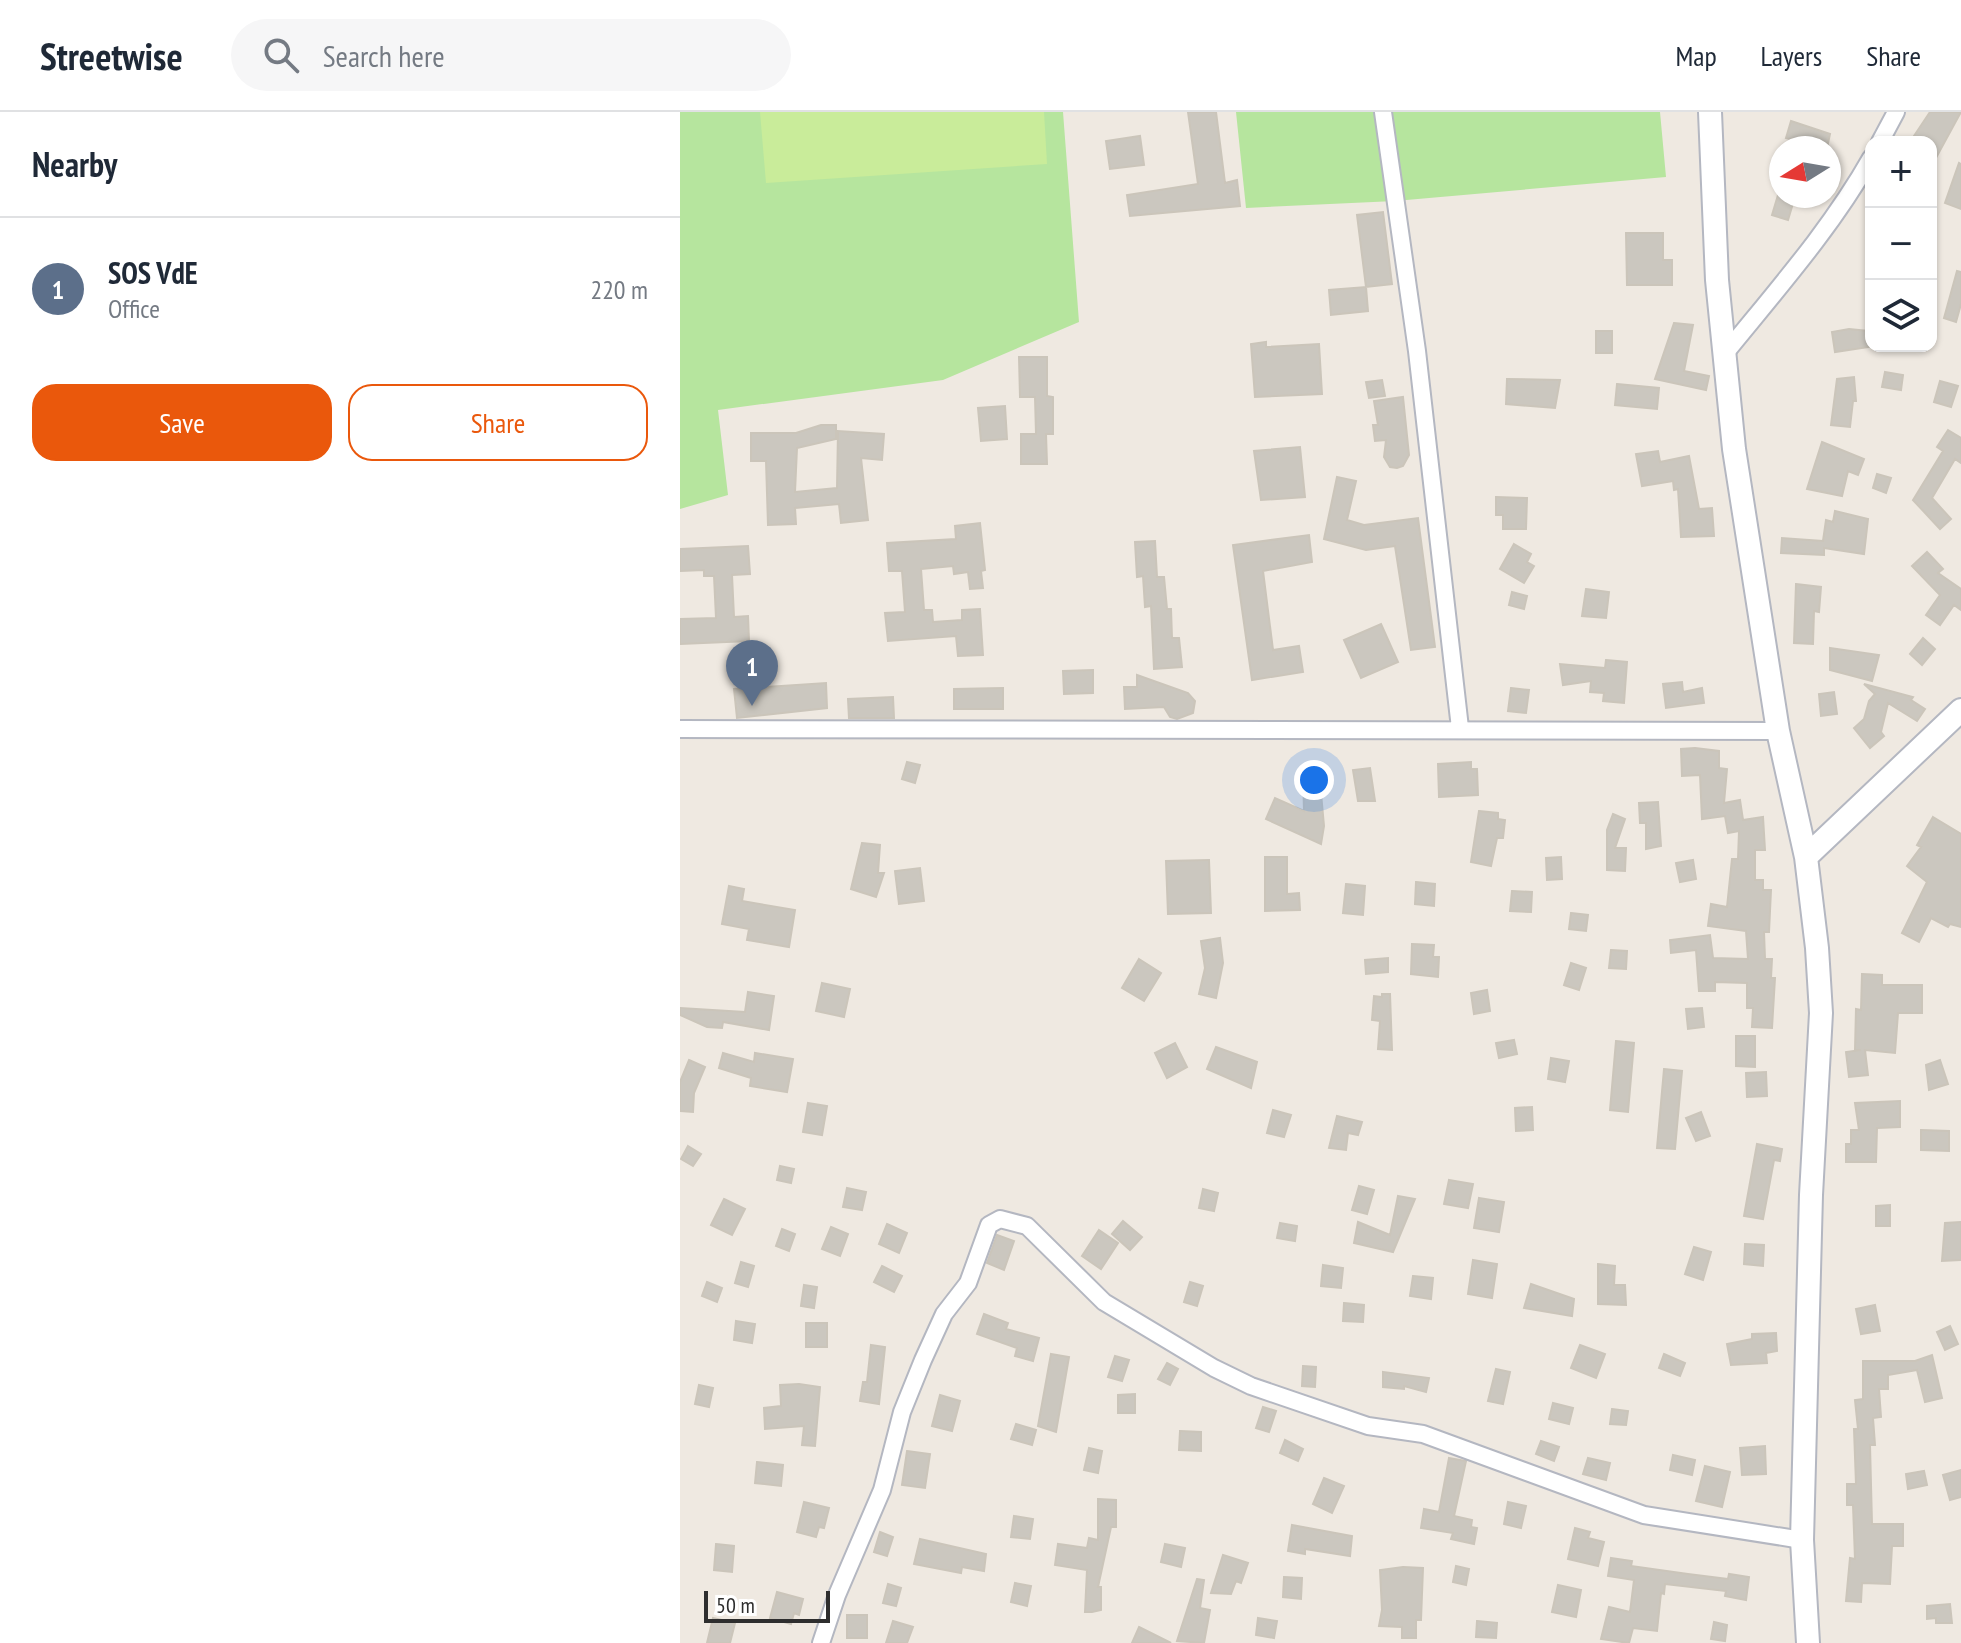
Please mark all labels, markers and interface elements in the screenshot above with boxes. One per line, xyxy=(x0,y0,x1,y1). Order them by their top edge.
search box xyxy=(231,19,791,91)
text: Streetwise xyxy=(40,31,183,80)
icon: search xyxy=(259,33,303,77)
text: Search here xyxy=(323,36,445,75)
text: Map xyxy=(1675,37,1717,74)
text: Layers xyxy=(1761,37,1822,74)
text: Share xyxy=(1866,37,1921,74)
north arrow xyxy=(1769,136,1841,208)
map controls xyxy=(1865,136,1937,352)
button: + xyxy=(1865,136,1937,208)
text: Nearby xyxy=(32,142,117,186)
button: − xyxy=(1865,208,1937,280)
text: SOS VdE xyxy=(108,253,198,292)
text: 1 xyxy=(52,273,64,306)
text: 220 m xyxy=(590,273,648,306)
button: layers xyxy=(1865,280,1937,352)
text: Office xyxy=(108,292,160,325)
button: Save xyxy=(32,384,332,461)
button: Share xyxy=(348,384,648,461)
pin: 1 xyxy=(726,640,778,706)
your location xyxy=(1294,760,1334,800)
scale bar xyxy=(704,1587,830,1623)
text: 50 m xyxy=(716,1591,755,1619)

